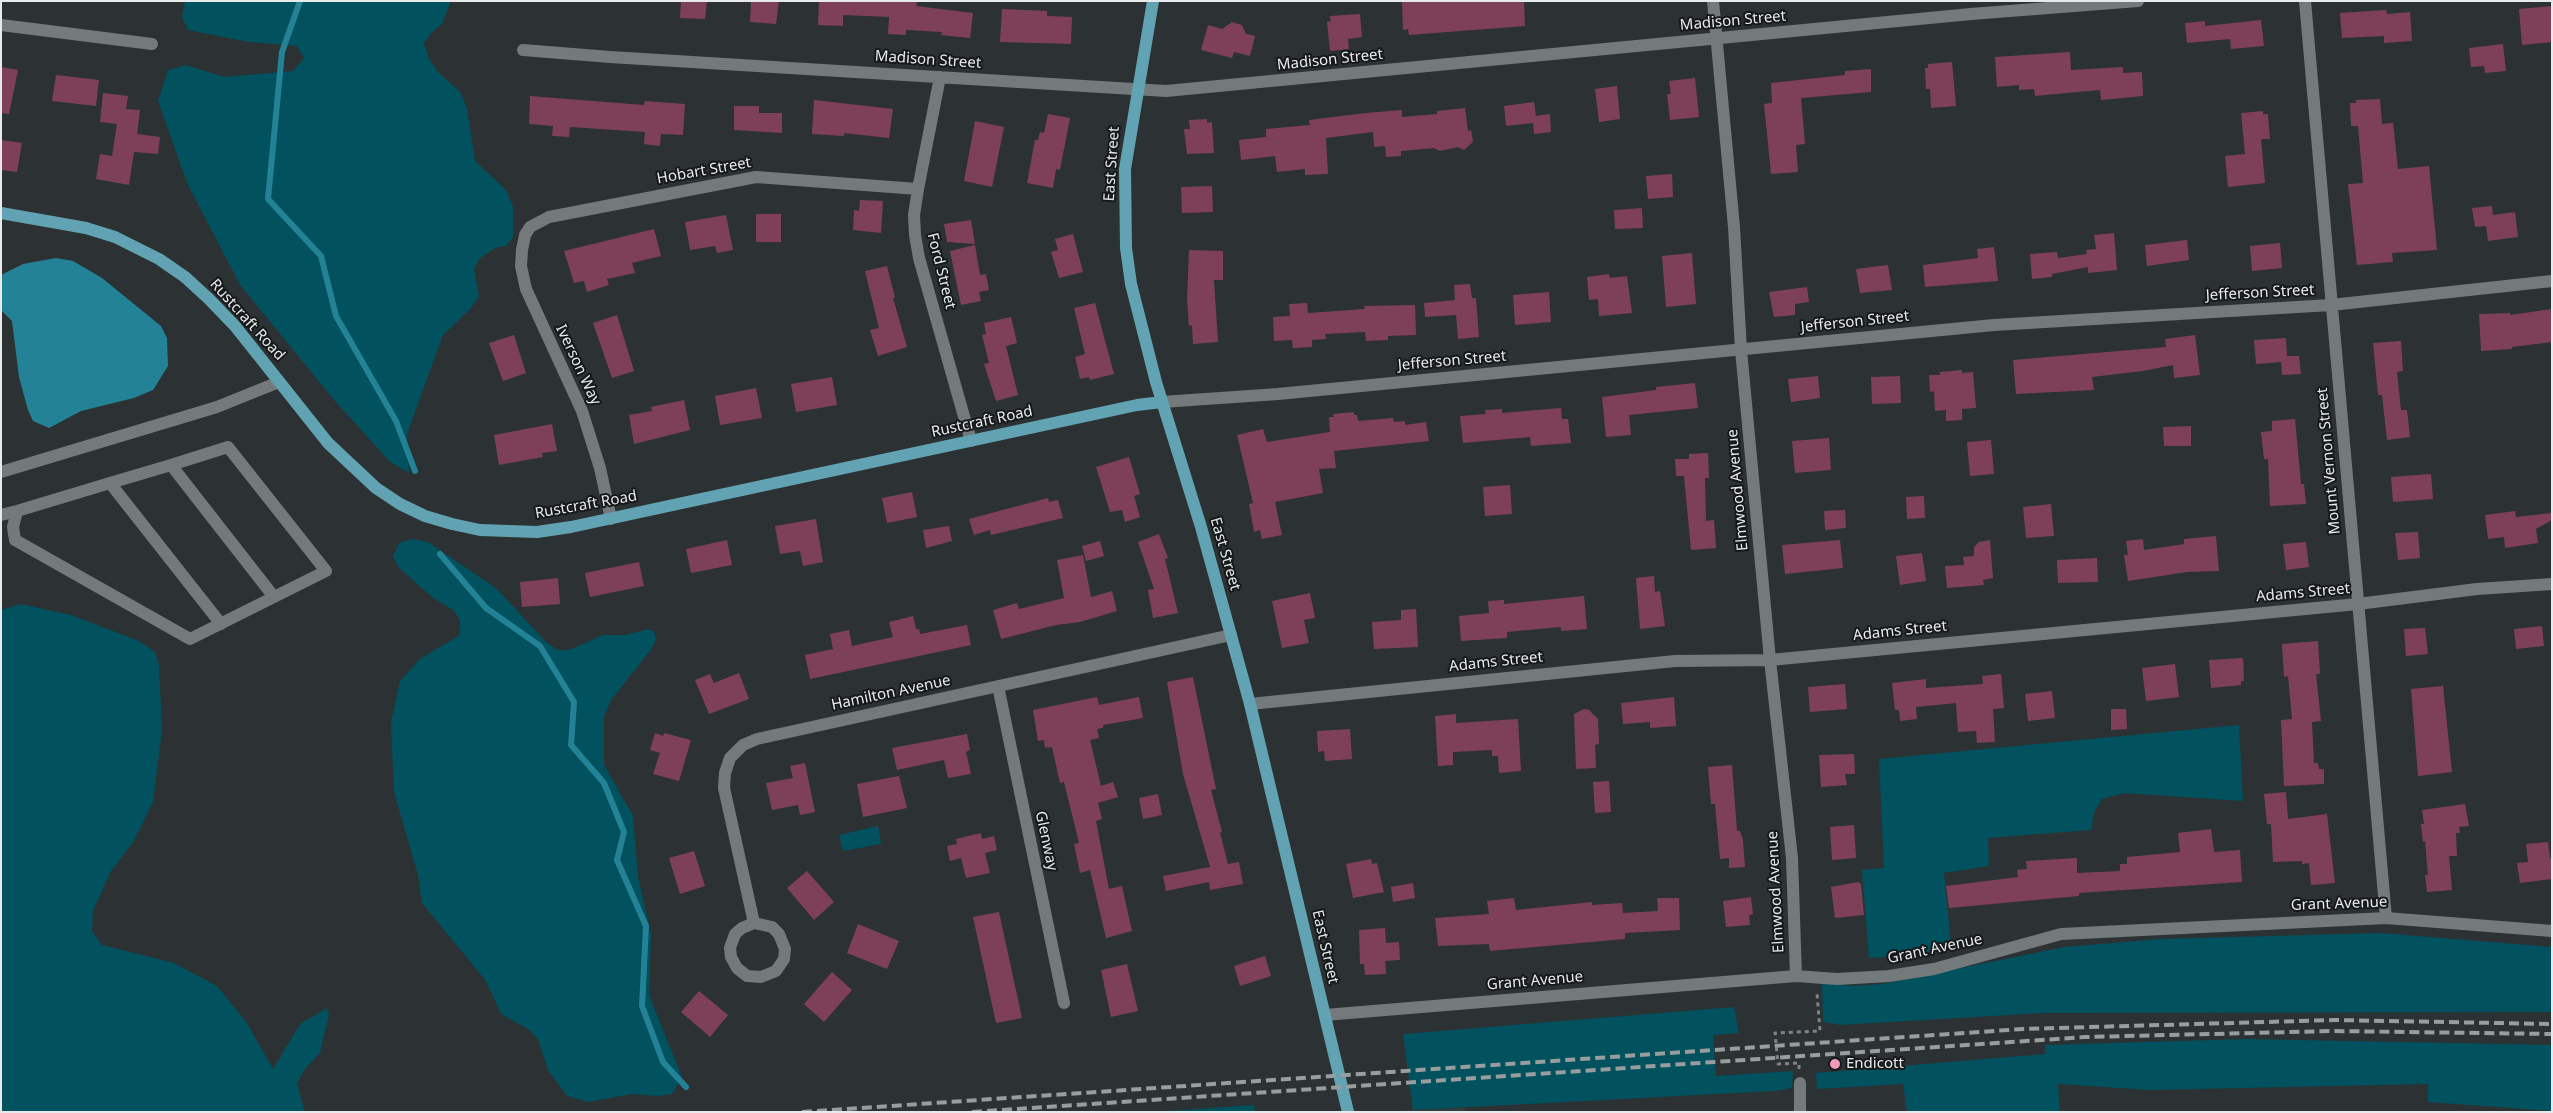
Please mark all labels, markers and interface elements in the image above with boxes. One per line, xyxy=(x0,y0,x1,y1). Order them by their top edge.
street label: Madison Street xyxy=(1679,7,1787,35)
street label: Madison Street xyxy=(1276,45,1384,75)
street label: Madison Street xyxy=(874,47,982,73)
street label: East Street xyxy=(1100,126,1124,202)
street label: Hobart Street xyxy=(656,154,752,188)
street label: Ford Street xyxy=(923,231,959,311)
street label: Rustcraft Road xyxy=(206,276,288,364)
street label: Jefferson Street xyxy=(2205,281,2315,305)
street label: Jefferson Street xyxy=(1800,307,1910,337)
street label: Iverson Way xyxy=(552,322,604,408)
street label: Jefferson Street xyxy=(1397,347,1507,375)
street label: Mount Vernon Street xyxy=(2314,387,2344,535)
street label: Rustcraft Road xyxy=(930,402,1034,442)
street label: Elmwood Avenue xyxy=(1724,428,1752,552)
street label: Rustcraft Road xyxy=(534,487,638,523)
street label: East Street xyxy=(1206,515,1244,593)
street label: Adams Street xyxy=(2255,580,2351,606)
street label: Adams Street xyxy=(1852,617,1948,645)
street label: Adams Street xyxy=(1448,648,1544,676)
street label: Hamilton Avenue xyxy=(830,672,952,714)
street label: Glenway xyxy=(1031,810,1061,872)
street label: Elmwood Avenue xyxy=(1764,831,1788,953)
street label: Grant Avenue xyxy=(2290,893,2388,915)
street label: East Street xyxy=(1308,908,1342,986)
street label: Grant Avenue xyxy=(1886,930,1984,968)
street label: Grant Avenue xyxy=(1486,968,1584,994)
place label: Endicott xyxy=(1846,1055,1904,1073)
marker: Endicott xyxy=(1828,1057,1842,1071)

